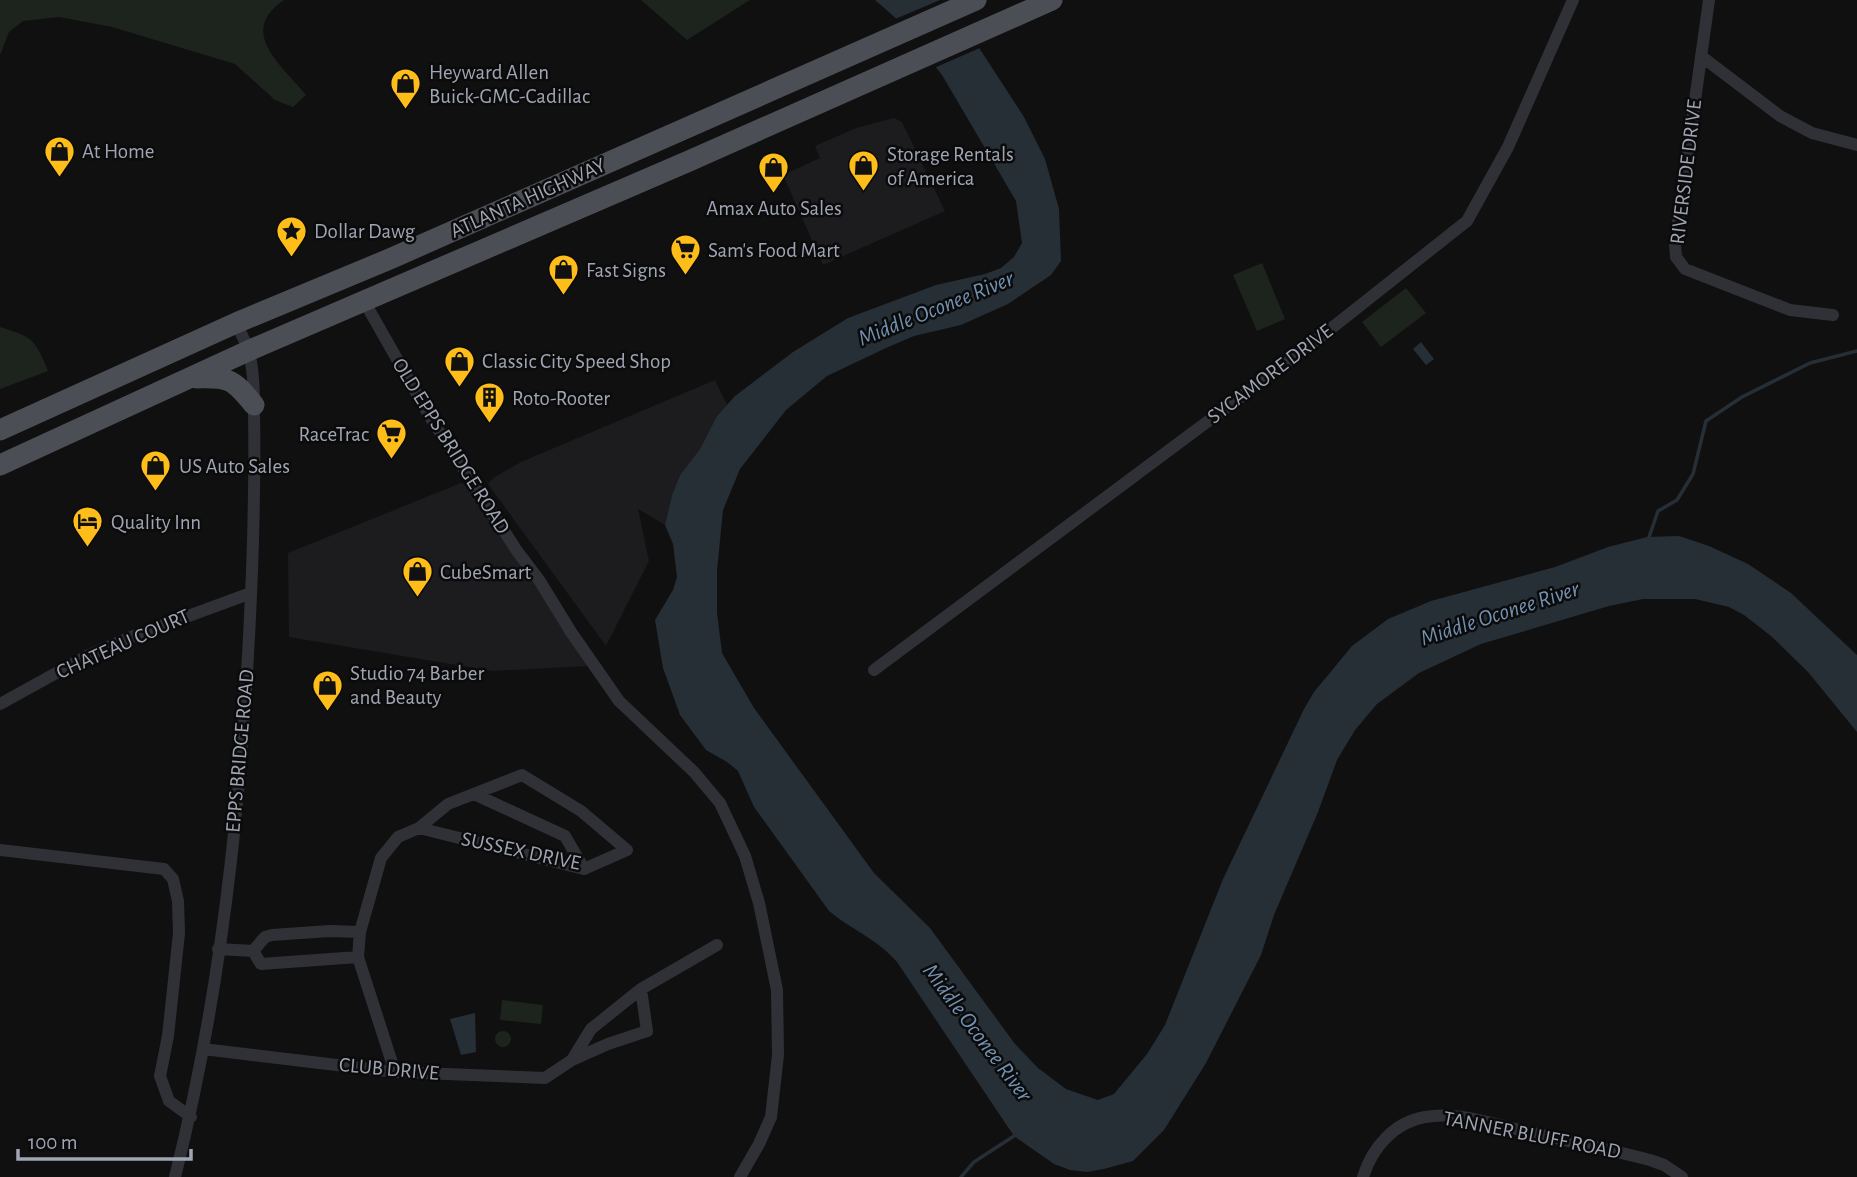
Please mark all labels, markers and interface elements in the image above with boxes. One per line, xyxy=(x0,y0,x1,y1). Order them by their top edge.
place label: Heyward Allen Buick-GMC-Cadillac xyxy=(429,62,590,107)
shop icon: Heyward Allen Buick-GMC-Cadillac xyxy=(389,67,423,111)
street label: RIVERSIDE DRIVE xyxy=(1667,98,1705,246)
shop icon: At Home xyxy=(42,134,76,178)
place label: At Home xyxy=(82,141,154,162)
place label: Storage Rentals of America xyxy=(887,144,1014,189)
shop icon: Storage Rentals of America xyxy=(847,149,881,193)
shop icon: Amax Auto Sales xyxy=(757,151,791,195)
street label: ATLANTA HIGHWAY xyxy=(447,154,609,242)
place label: Amax Auto Sales xyxy=(706,198,842,219)
place icon: Dollar Dawg xyxy=(274,214,308,258)
place label: Dollar Dawg xyxy=(314,221,416,242)
supermarket icon: Sam's Food Mart xyxy=(668,233,702,277)
place label: Sam's Food Mart xyxy=(708,240,840,261)
shop icon: Fast Signs xyxy=(546,253,580,297)
place label: Fast Signs xyxy=(586,260,666,281)
water label: Middle Oconee River xyxy=(855,267,1017,351)
street label: SYCAMORE DRIVE xyxy=(1203,320,1337,428)
shop icon: Classic City Speed Shop xyxy=(442,344,476,388)
place label: Classic City Speed Shop xyxy=(482,351,671,372)
street label: OLD EPPS BRIDGE ROAD xyxy=(388,354,514,538)
building icon: Roto-Rooter xyxy=(472,381,506,425)
place label: Roto-Rooter xyxy=(512,388,610,409)
supermarket icon: RaceTrac xyxy=(375,417,409,461)
place label: RaceTrac xyxy=(298,424,369,445)
shop icon: US Auto Sales xyxy=(139,449,173,493)
place label: US Auto Sales xyxy=(179,456,290,477)
hotel icon: Quality Inn xyxy=(71,505,105,549)
place label: Quality Inn xyxy=(111,512,201,533)
shop icon: CubeSmart xyxy=(400,555,434,599)
place label: CubeSmart xyxy=(440,562,532,583)
water label: Middle Oconee River xyxy=(1418,577,1583,651)
street label: CHATEAU COURT xyxy=(53,605,193,683)
place label: Studio 74 Barber and Beauty xyxy=(350,663,484,708)
street label: EPPS BRIDGE ROAD xyxy=(222,668,258,834)
shop icon: Studio 74 Barber and Beauty xyxy=(310,668,344,712)
street label: SUSSEX DRIVE xyxy=(459,828,583,874)
water label: Middle Oconee River xyxy=(918,960,1036,1106)
street label: CLUB DRIVE xyxy=(338,1054,440,1084)
street label: TANNER BLUFF ROAD xyxy=(1442,1107,1622,1163)
scale bar xyxy=(18,1118,191,1162)
text: 100 m xyxy=(28,1132,78,1153)

